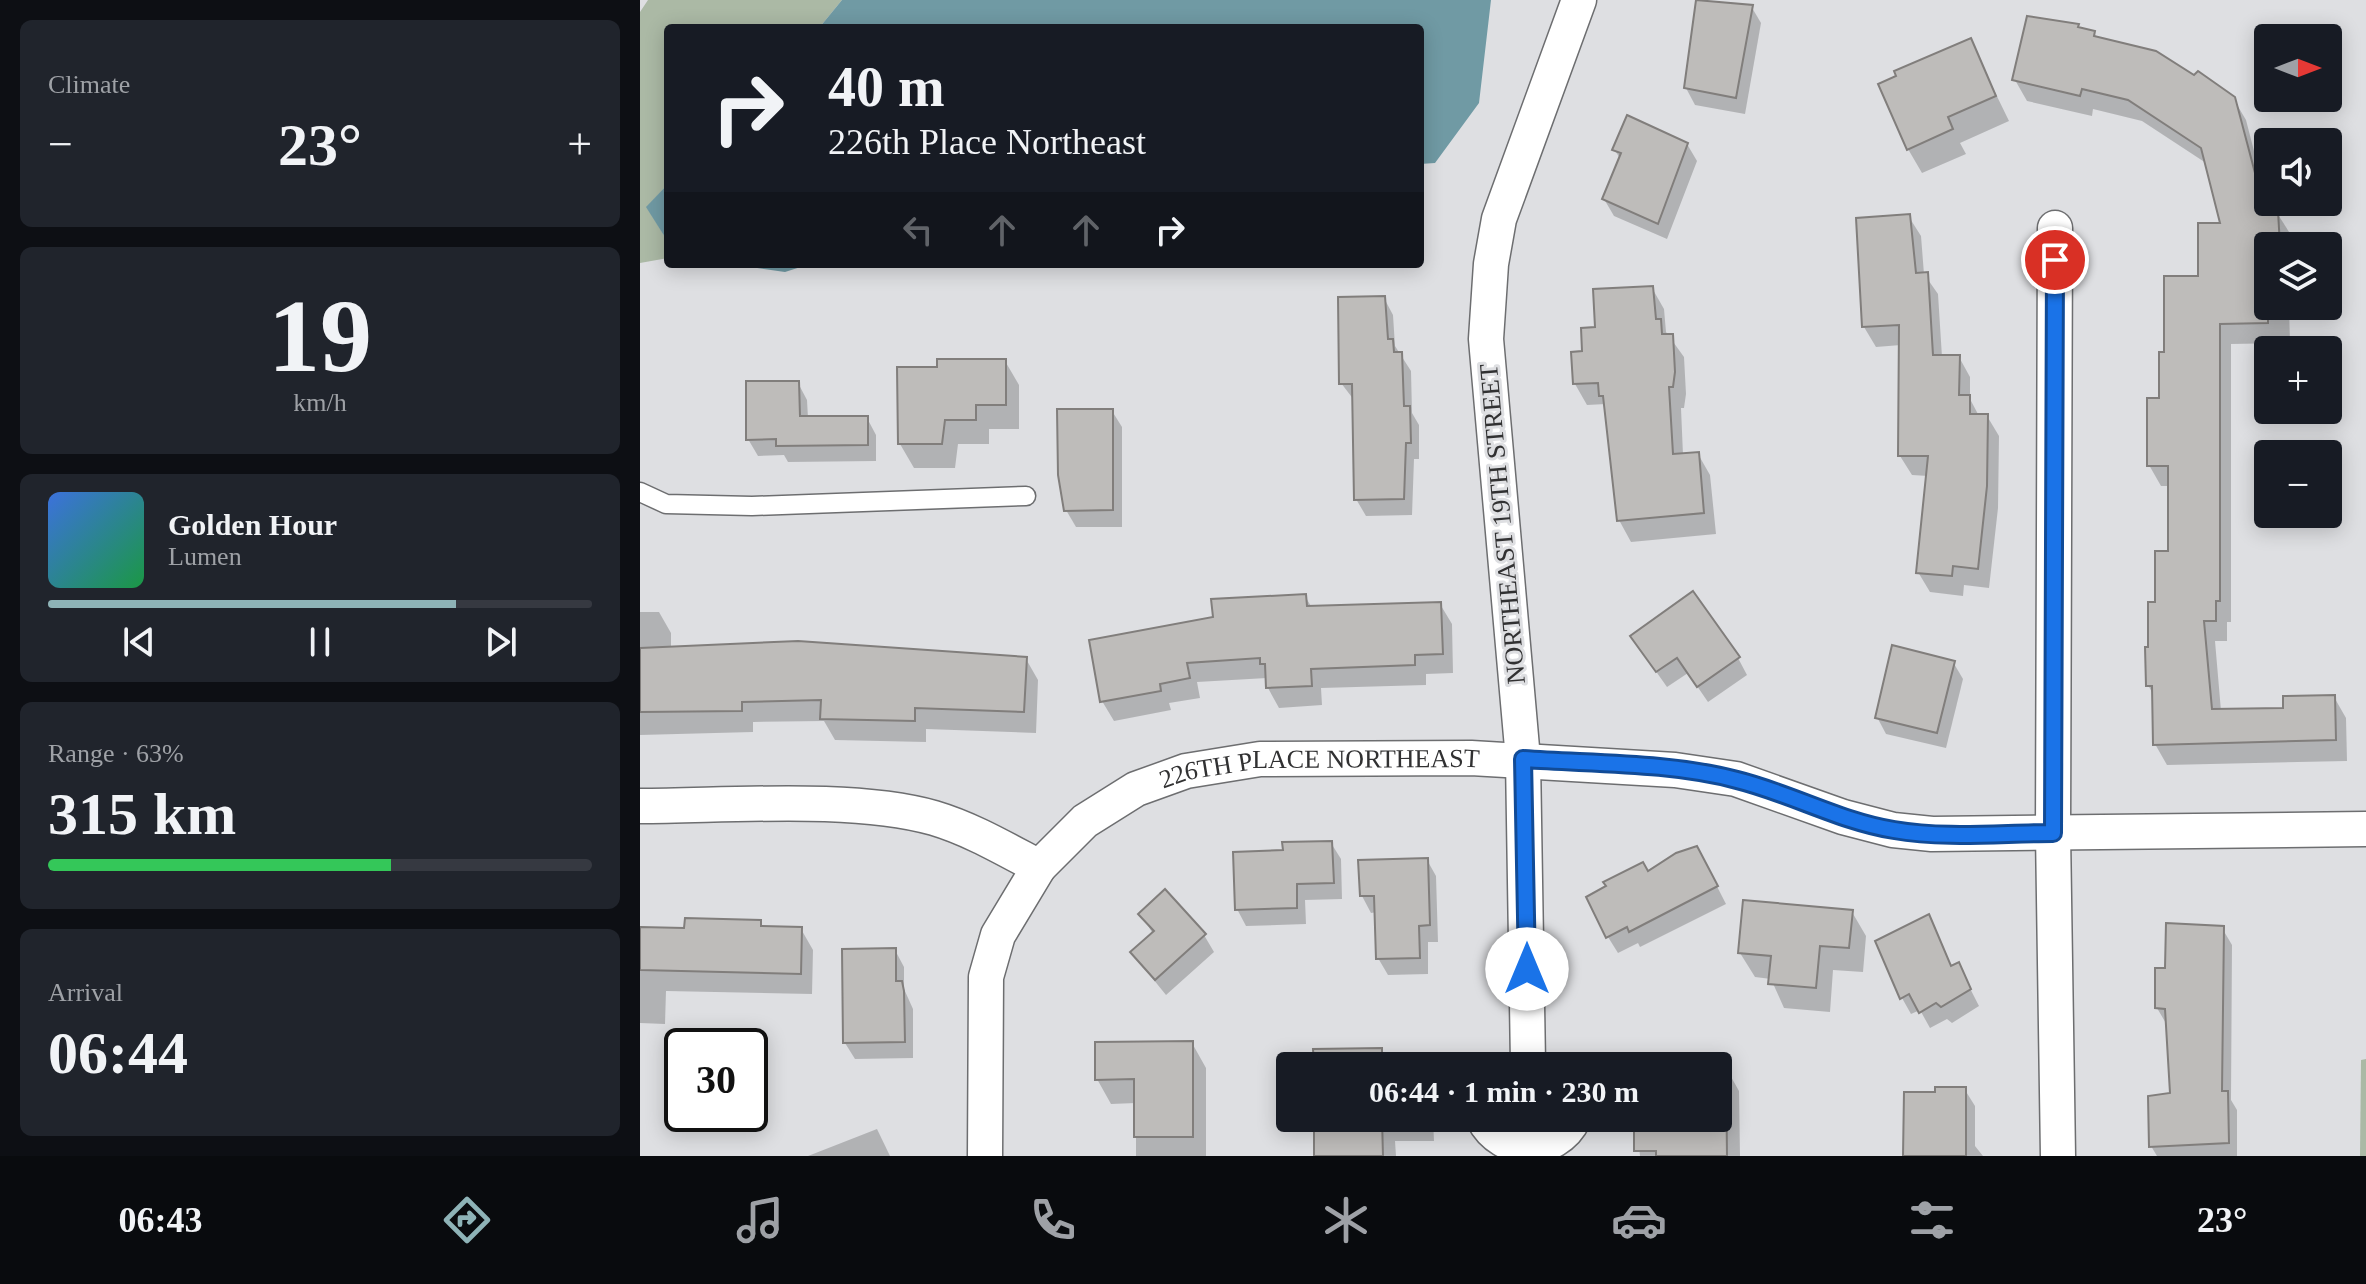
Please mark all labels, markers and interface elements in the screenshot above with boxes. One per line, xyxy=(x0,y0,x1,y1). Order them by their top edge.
north arrow xyxy=(2254,24,2342,112)
map controls xyxy=(2254,24,2342,528)
icon: right xyxy=(696,56,800,160)
text: 40 m xyxy=(828,56,945,118)
text: Climate xyxy=(48,70,130,99)
text: 23° xyxy=(278,112,362,178)
text: − xyxy=(48,120,73,169)
text: + xyxy=(567,120,592,169)
text: 226th Place Northeast xyxy=(828,122,1146,162)
button: sound xyxy=(2254,128,2342,216)
icon: left xyxy=(896,208,940,252)
icon: ahead xyxy=(980,208,1024,252)
icon: ahead xyxy=(1064,208,1108,252)
icon: right xyxy=(1148,208,1192,252)
pin xyxy=(2021,226,2089,294)
button: layers xyxy=(2254,232,2342,320)
icon: arrive xyxy=(2033,238,2077,282)
text: 19 xyxy=(268,278,372,393)
button: + xyxy=(2254,336,2342,424)
street label: NORTHEAST 19TH STREET xyxy=(1474,362,1531,685)
text: km/h xyxy=(293,388,347,417)
button: − xyxy=(2254,440,2342,528)
text: Golden Hour xyxy=(168,508,337,541)
text: Lumen xyxy=(168,542,242,571)
icon: previous xyxy=(117,620,161,664)
icon: pause xyxy=(298,620,342,664)
icon: next xyxy=(479,620,523,664)
text: Range · 63% xyxy=(48,739,184,768)
street label: 226TH PLACE NORTHEAST xyxy=(1155,744,1481,794)
text: 315 km xyxy=(48,781,236,847)
position arrow xyxy=(1485,927,1569,1011)
text: Arrival xyxy=(48,978,123,1007)
text: 06:44 xyxy=(48,1020,188,1086)
speed limit sign: 30 xyxy=(664,1028,768,1132)
text: 06:44 · 1 min · 230 m xyxy=(1369,1075,1639,1108)
icon: directions xyxy=(439,1192,495,1248)
icon: music xyxy=(732,1192,788,1248)
icon: phone xyxy=(1025,1192,1081,1248)
icon: climate xyxy=(1318,1192,1374,1248)
icon: car xyxy=(1611,1192,1667,1248)
icon: filters xyxy=(1904,1192,1960,1248)
text: 06:43 xyxy=(118,1200,202,1240)
text: 23° xyxy=(2197,1200,2247,1240)

